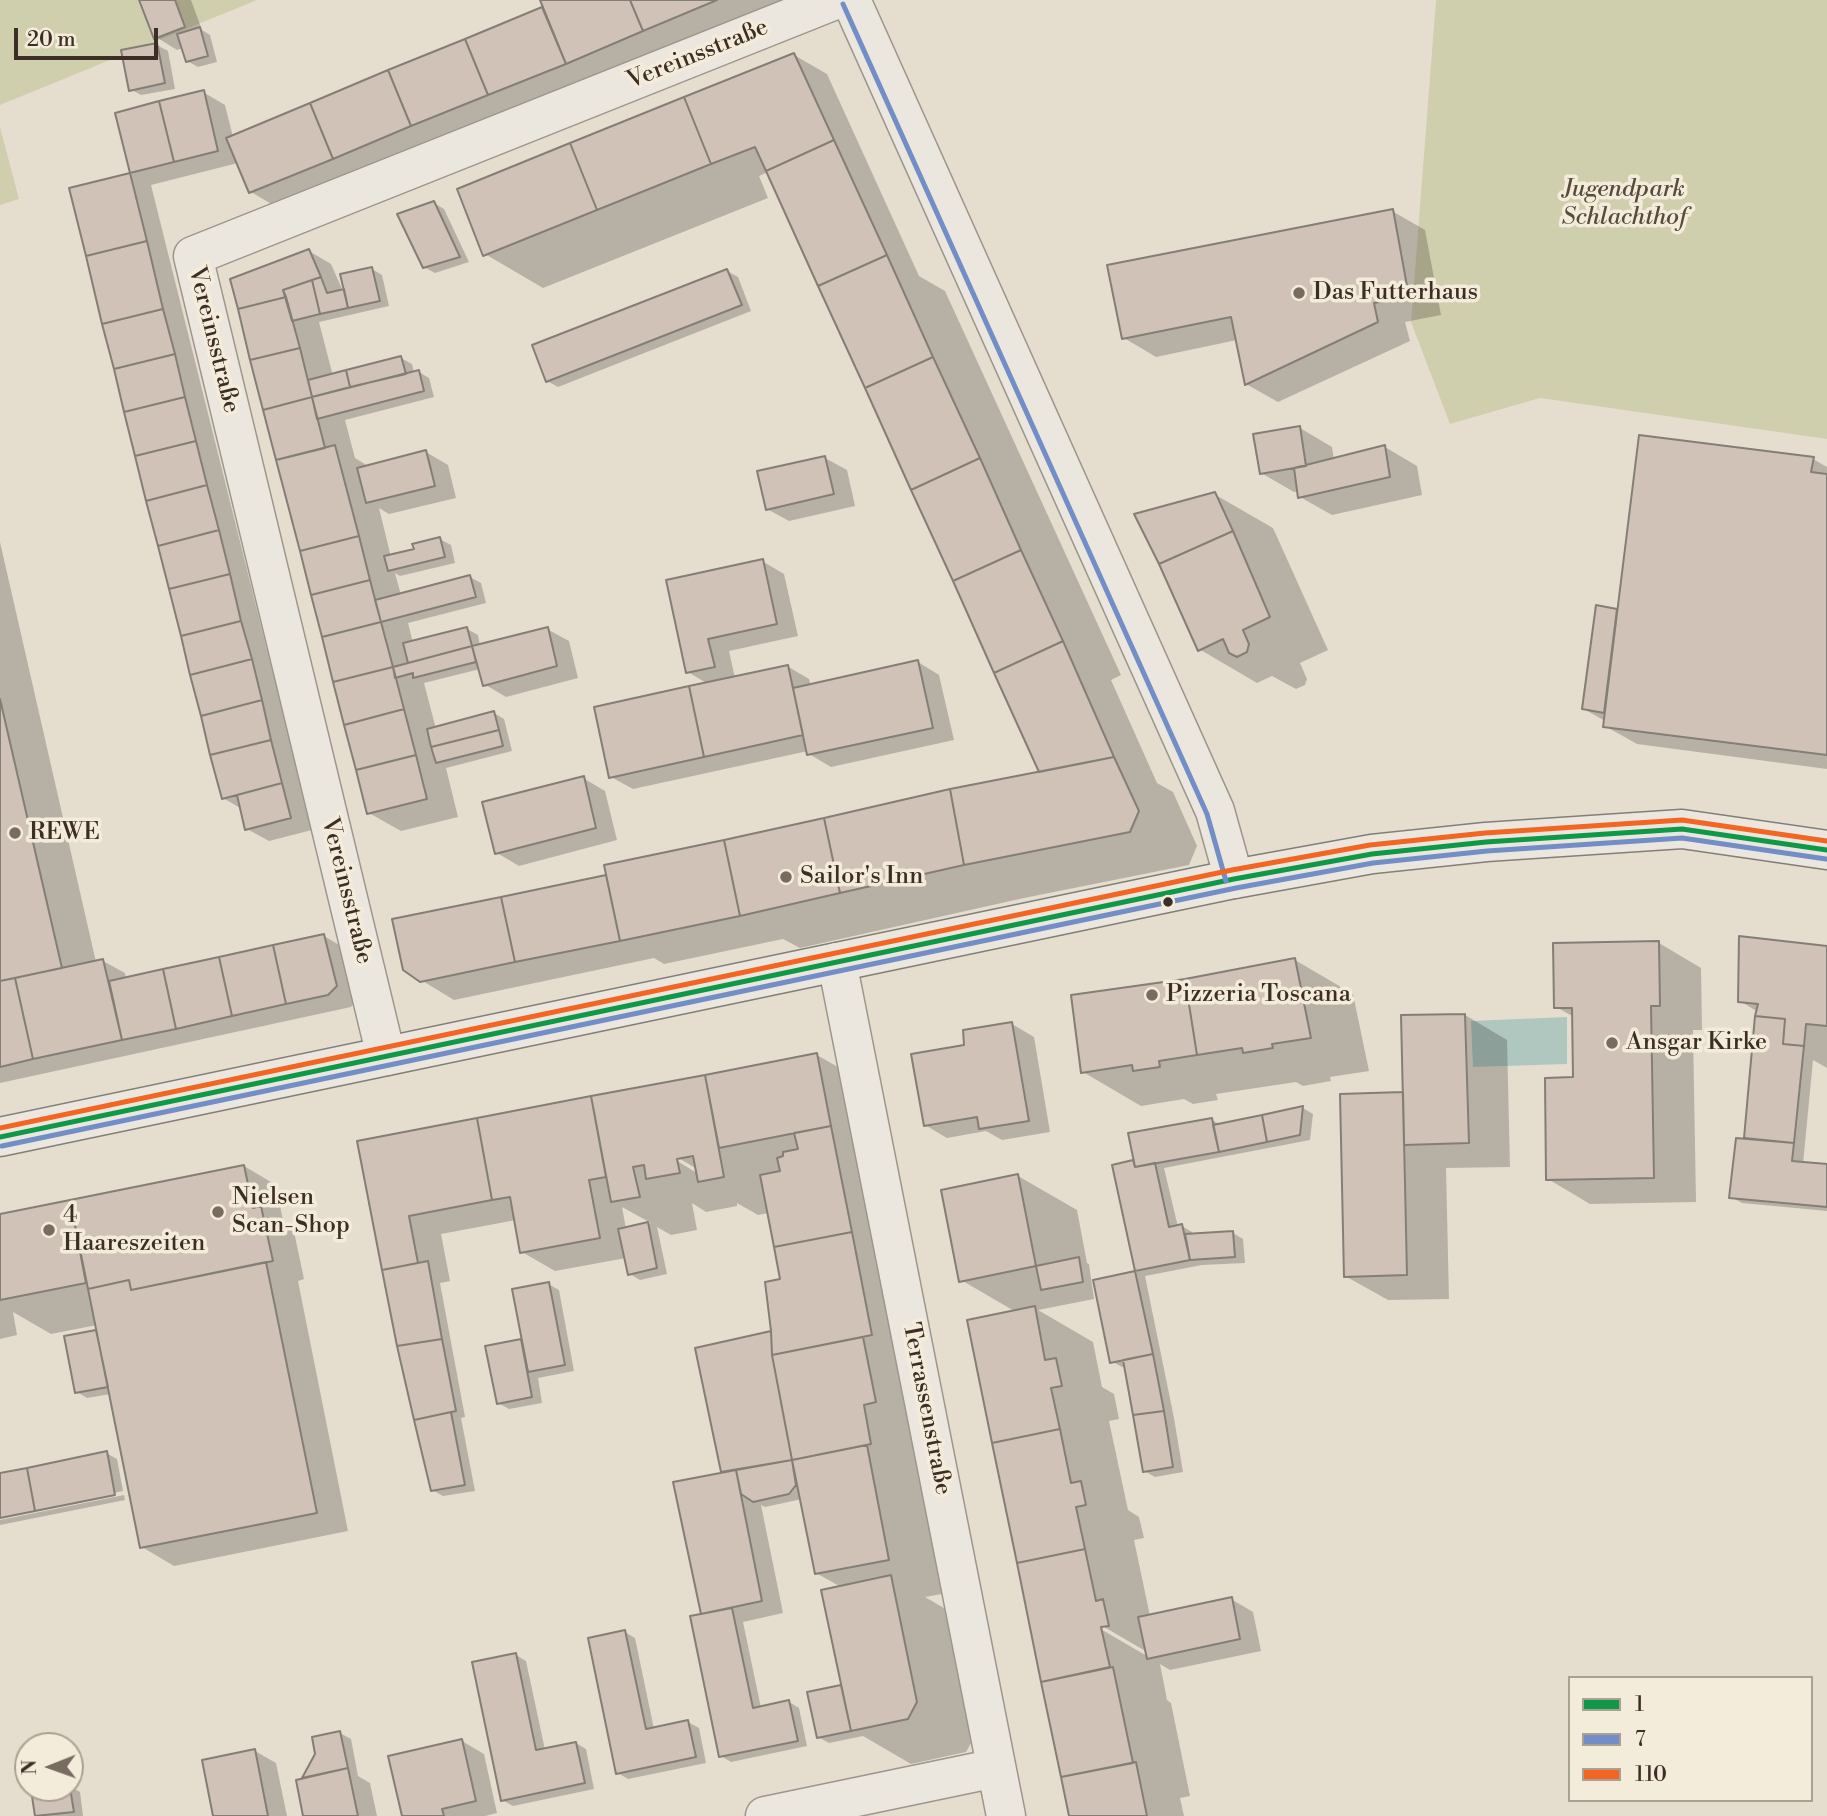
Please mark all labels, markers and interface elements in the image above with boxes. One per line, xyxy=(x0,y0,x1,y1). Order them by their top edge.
scale bar xyxy=(18,14,161,58)
street label: Vereinsstraße xyxy=(623,14,773,96)
text: 20 m xyxy=(27,27,76,53)
park label: Jugendpark Schlachthof xyxy=(1562,176,1686,232)
street label: Vereinsstraße xyxy=(181,264,245,416)
place label: Das Futterhaus xyxy=(1313,279,1478,307)
marker: Das Futterhaus xyxy=(1291,285,1307,301)
street label: Vereinsstraße xyxy=(314,815,378,967)
place label: REWE xyxy=(29,819,100,847)
marker: REWE xyxy=(7,825,23,841)
place label: Sailor's Inn xyxy=(800,863,923,891)
marker: Sailor's Inn xyxy=(778,869,794,885)
unlabelled marker xyxy=(1161,895,1175,909)
place label: Pizzeria Toscana xyxy=(1166,981,1351,1009)
marker: Pizzeria Toscana xyxy=(1144,987,1160,1003)
place label: Ansgar Kirke xyxy=(1626,1029,1767,1057)
marker: Ansgar Kirke xyxy=(1604,1035,1620,1051)
place label: Nielsen Scan-Shop xyxy=(232,1184,350,1240)
place label: 4 Haareszeiten xyxy=(63,1202,205,1258)
marker: Nielsen Scan-Shop xyxy=(210,1204,226,1220)
marker: 4 Haareszeiten xyxy=(41,1222,57,1238)
street label: Terrassenstraße xyxy=(895,1320,957,1498)
legend xyxy=(1568,1676,1813,1802)
text: 1 xyxy=(1635,1692,1644,1718)
text: 7 xyxy=(1635,1727,1646,1753)
north arrow xyxy=(14,1732,84,1802)
text: N xyxy=(18,1760,42,1775)
text: 110 xyxy=(1635,1762,1667,1788)

